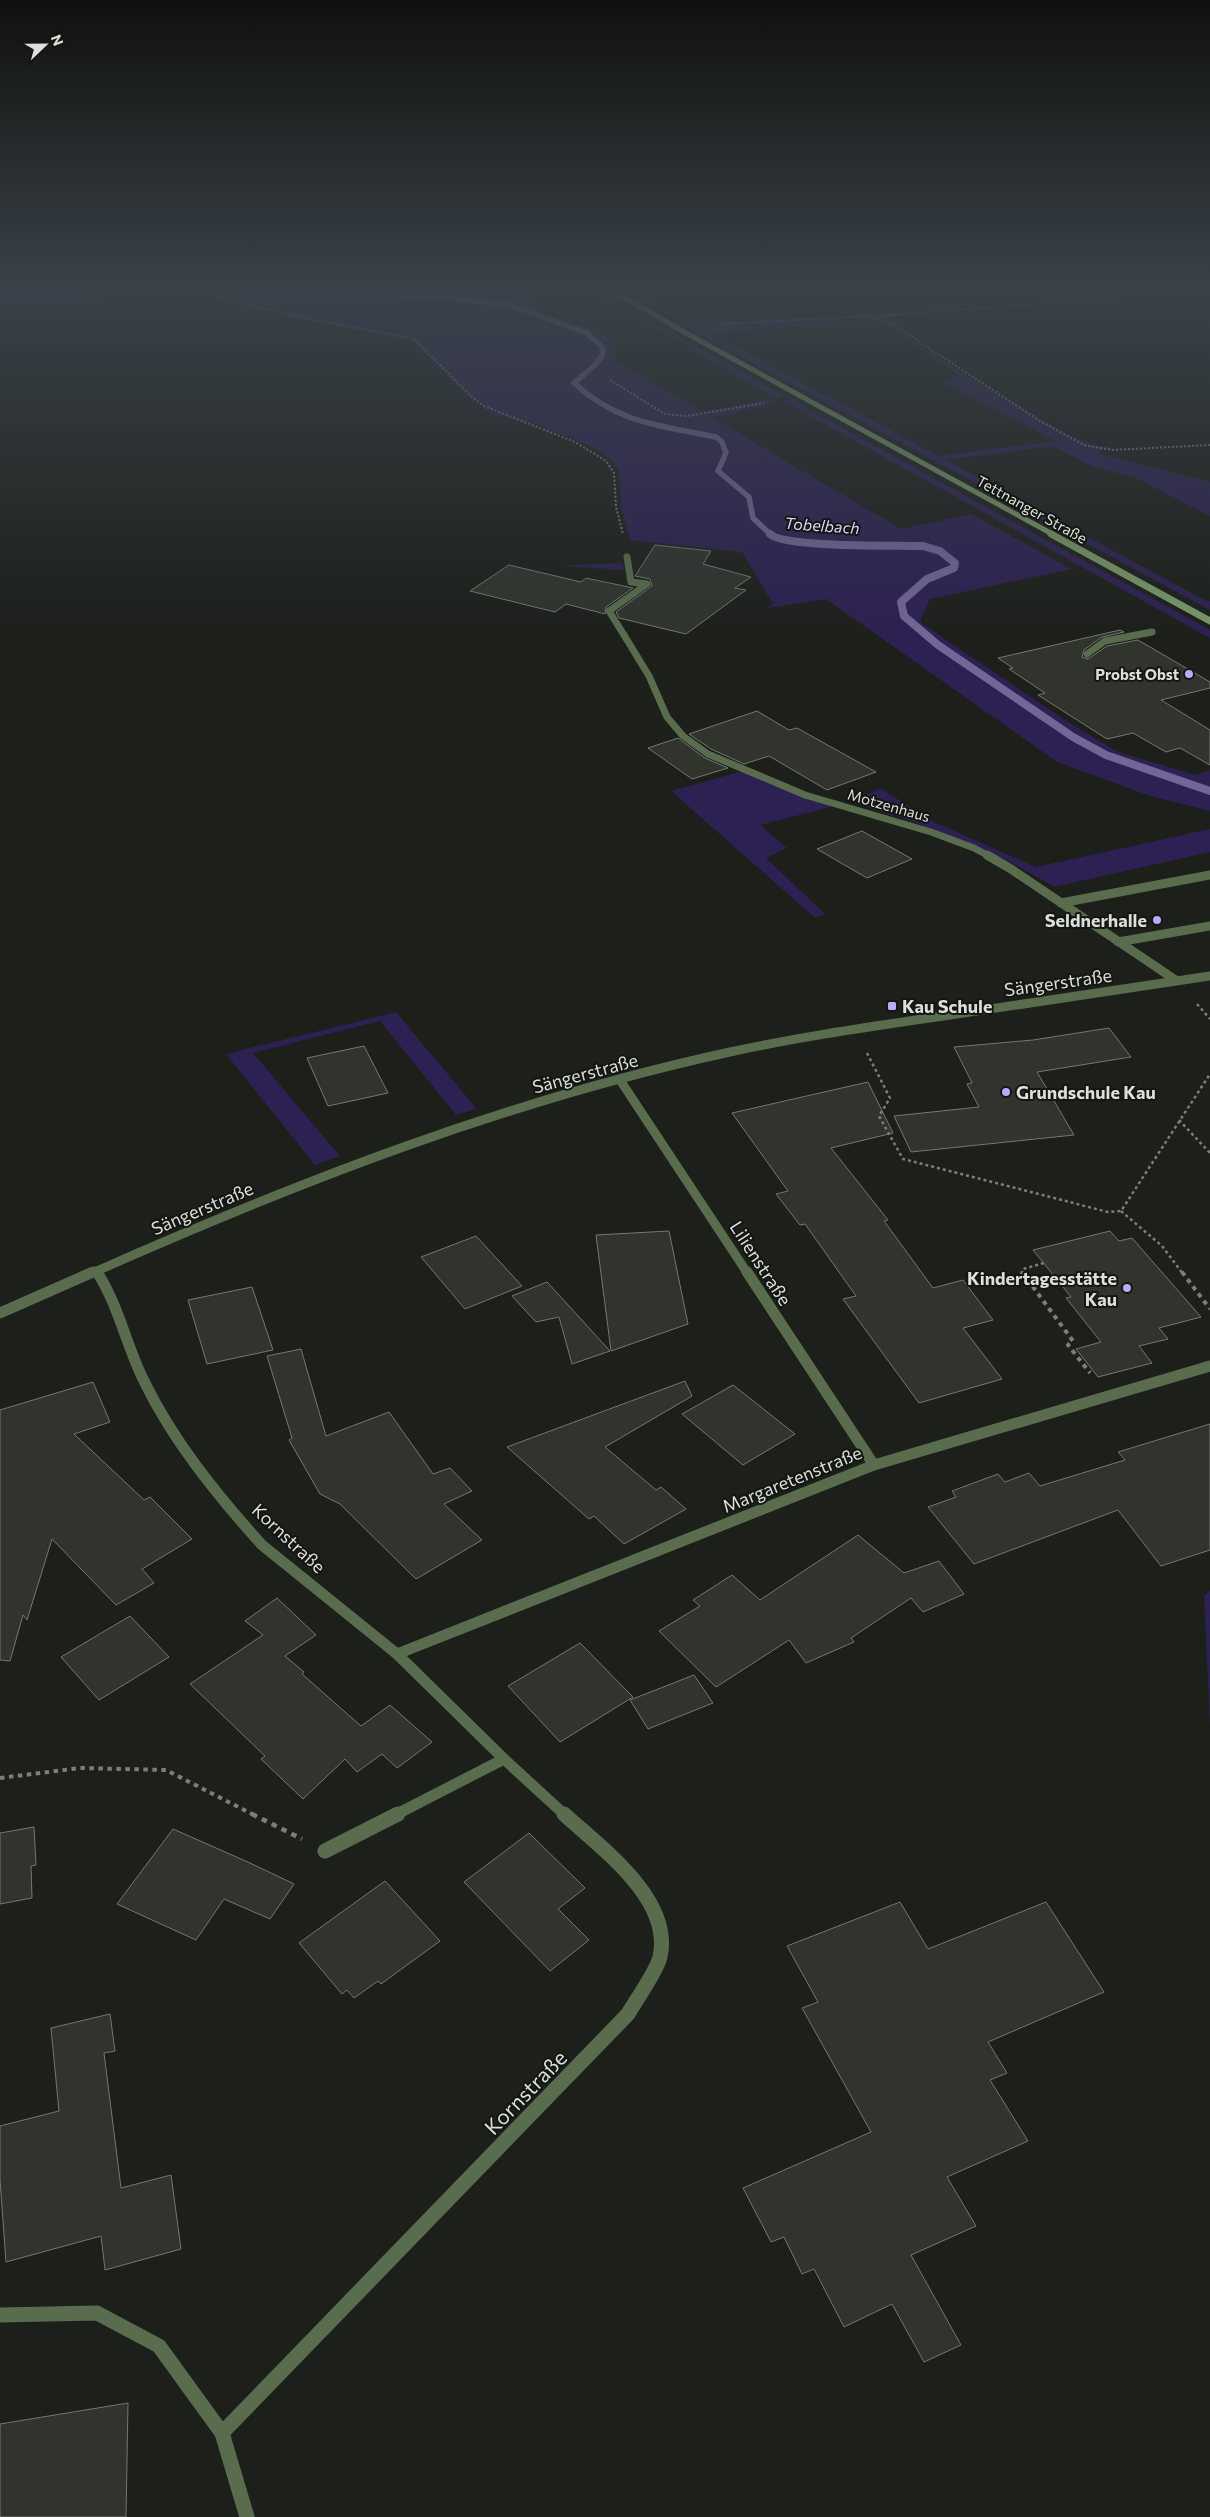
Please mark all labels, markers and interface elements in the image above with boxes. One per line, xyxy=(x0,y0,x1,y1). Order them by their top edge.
north arrow xyxy=(20,20,70,70)
text: N xyxy=(48,32,67,48)
street label: Tettnanger Straße xyxy=(973,471,1091,547)
water label: Tobelbach xyxy=(784,513,860,537)
place label: Probst Obst xyxy=(1095,665,1179,683)
marker: Probst Obst xyxy=(1183,668,1195,680)
street label: Motzenhaus xyxy=(846,785,932,825)
place label: Seldnerhalle xyxy=(1045,909,1147,931)
marker: Seldnerhalle xyxy=(1151,914,1163,926)
street label: Sängerstraße xyxy=(1003,964,1113,1000)
place label: Kau Schule xyxy=(902,995,992,1017)
marker: Kau Schule xyxy=(886,1000,898,1012)
street label: Sängerstraße xyxy=(530,1048,640,1098)
place label: Grundschule Kau xyxy=(1016,1081,1156,1103)
marker: Grundschule Kau xyxy=(1000,1086,1012,1098)
street label: Sängerstraße xyxy=(148,1177,256,1239)
street label: Lilienstraße xyxy=(726,1217,796,1309)
place label: Kindertagesstätte Kau xyxy=(967,1267,1117,1310)
marker: Kindertagesstätte Kau xyxy=(1121,1282,1133,1294)
street label: Margaretenstraße xyxy=(719,1441,865,1517)
street label: Kornstraße xyxy=(248,1499,330,1577)
street label: Kornstraße xyxy=(479,2045,571,2139)

